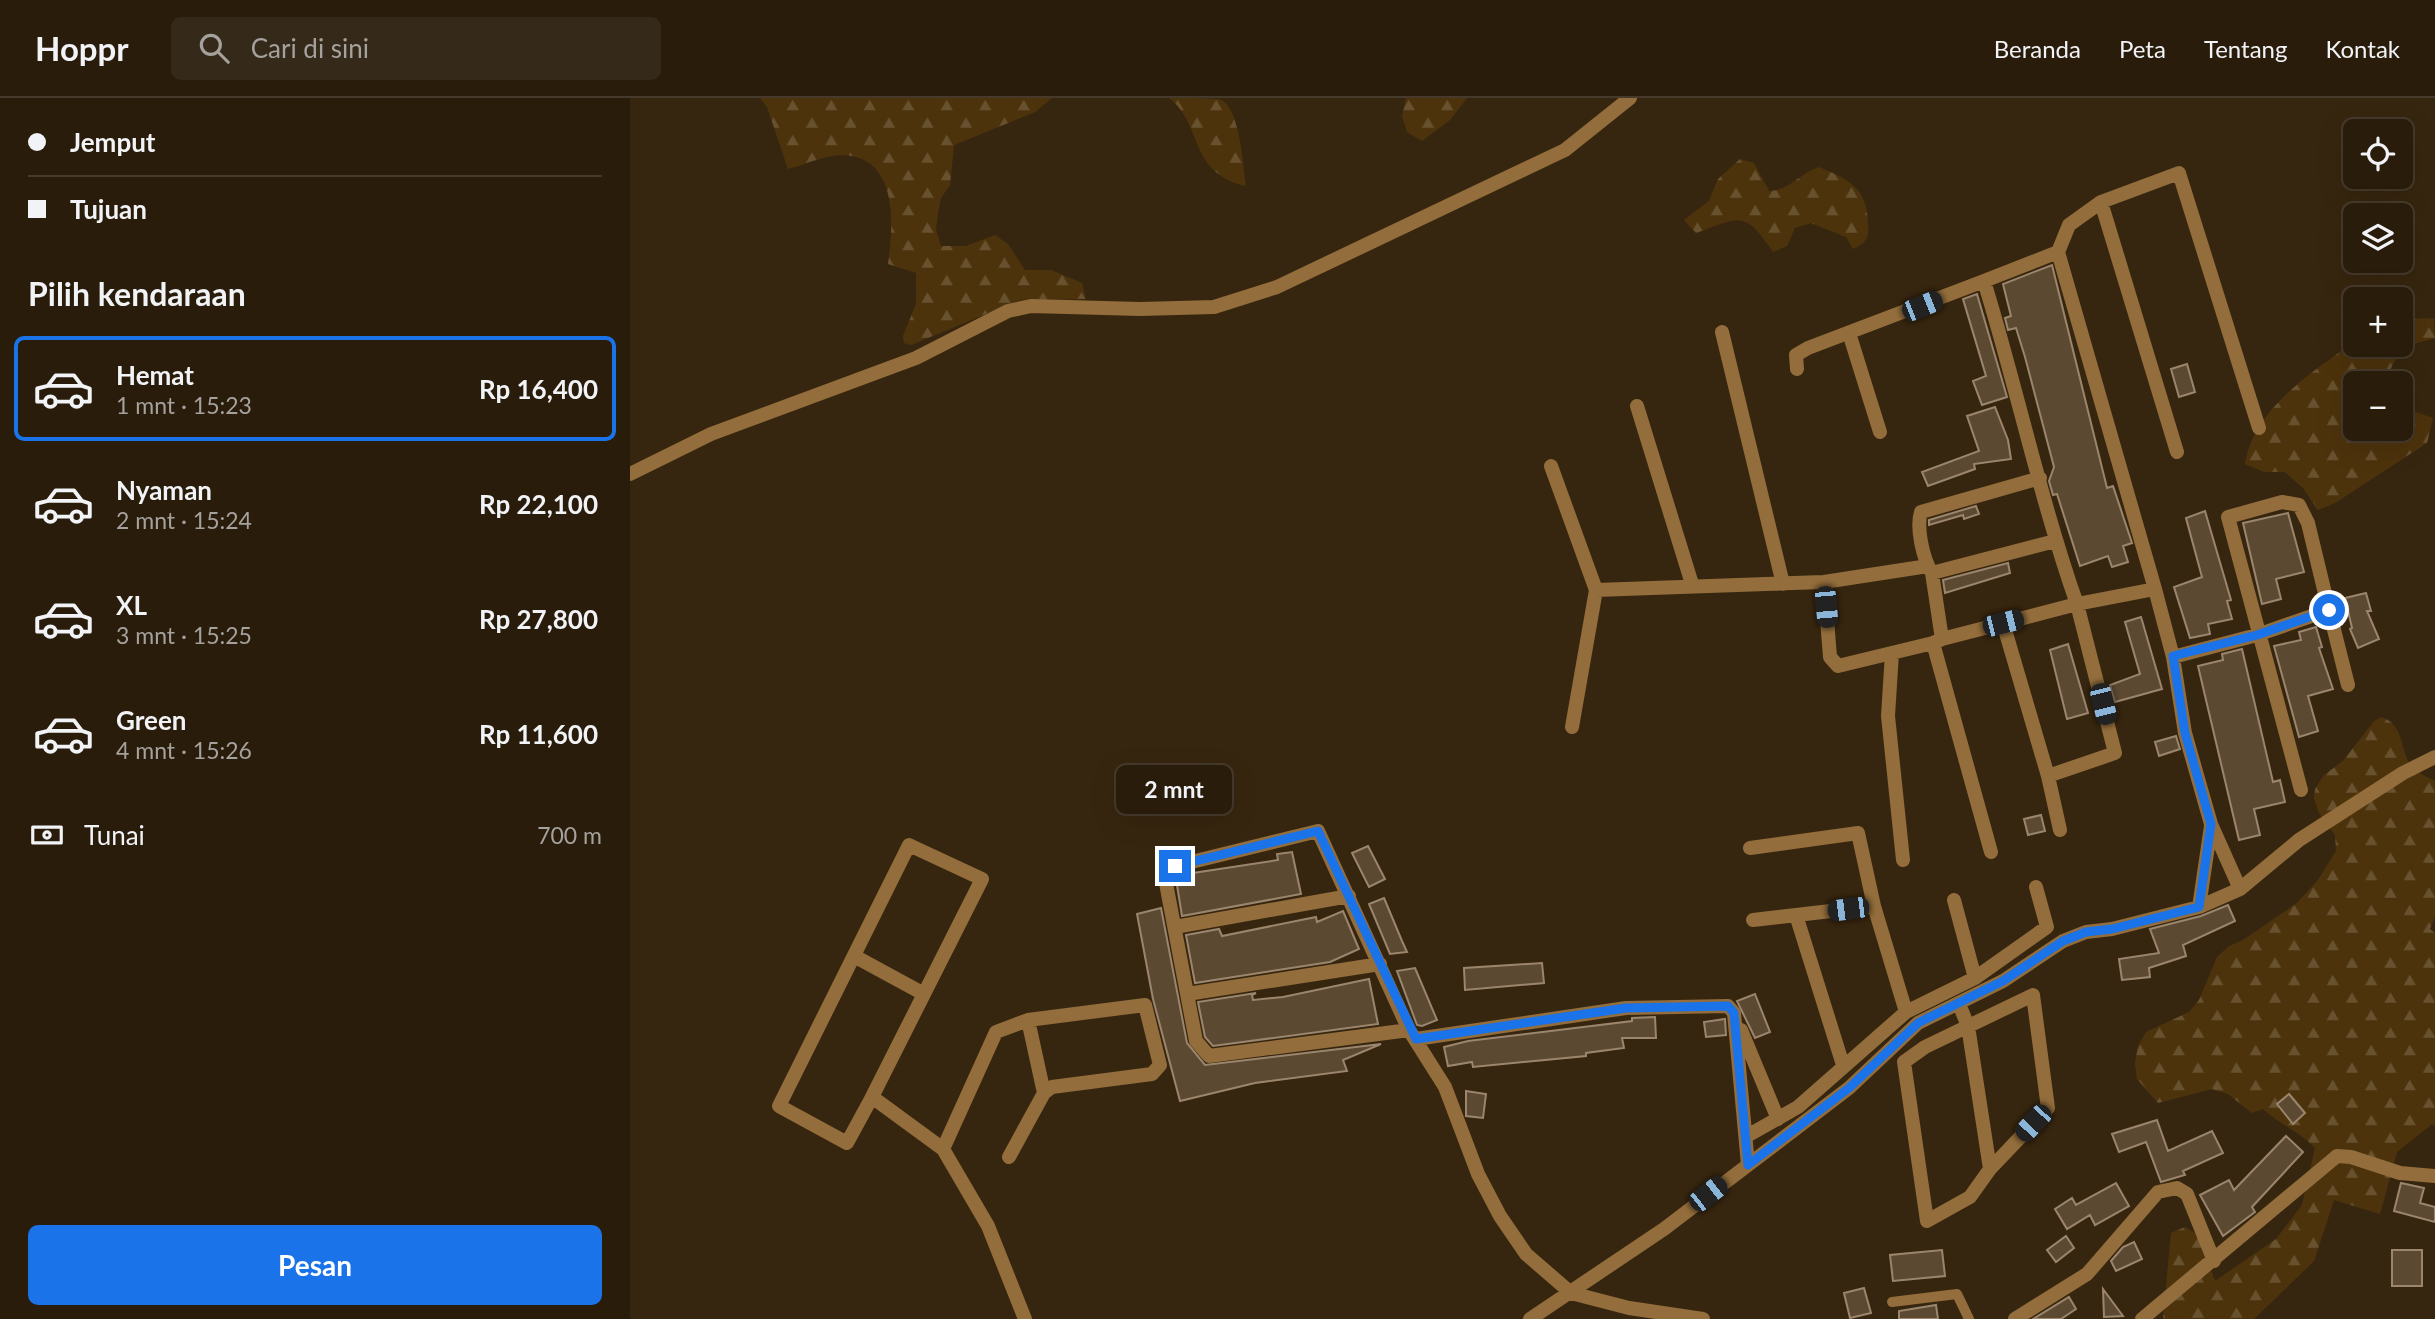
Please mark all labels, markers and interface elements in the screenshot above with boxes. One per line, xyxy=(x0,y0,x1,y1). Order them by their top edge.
search box xyxy=(171,17,661,80)
text: Hoppr xyxy=(35,28,129,68)
icon: search xyxy=(195,29,233,67)
text: Cari di sini xyxy=(251,32,369,64)
text: Beranda xyxy=(1994,34,2081,63)
text: Peta xyxy=(2119,34,2166,63)
text: Tentang xyxy=(2204,34,2287,63)
text: Kontak xyxy=(2325,34,2400,63)
map controls xyxy=(2343,119,2413,441)
button: locate xyxy=(2343,119,2413,189)
text: Jemput xyxy=(70,126,156,158)
text: Tujuan xyxy=(70,193,147,225)
button: layers xyxy=(2343,203,2413,273)
text: Pilih kendaraan xyxy=(28,274,246,313)
button: + xyxy=(2343,287,2413,357)
car xyxy=(1899,288,1946,324)
icon: car xyxy=(32,357,95,420)
text: Hemat xyxy=(116,359,194,391)
button: − xyxy=(2343,371,2413,441)
text: Rp 16,400 xyxy=(479,373,598,405)
text: 1 mnt · 15:23 xyxy=(116,391,252,419)
icon: car xyxy=(32,472,95,535)
text: Nyaman xyxy=(116,474,212,506)
text: Rp 22,100 xyxy=(479,488,598,520)
text: 2 mnt · 15:24 xyxy=(116,506,252,534)
car xyxy=(1814,585,1839,629)
icon: car xyxy=(32,587,95,650)
text: XL xyxy=(116,589,147,621)
route start xyxy=(2313,594,2345,626)
text: Rp 27,800 xyxy=(479,603,598,635)
car xyxy=(1981,608,2026,638)
text: 3 mnt · 15:25 xyxy=(116,621,252,649)
car xyxy=(2088,681,2119,727)
icon: car xyxy=(32,702,95,765)
text: Green xyxy=(116,704,186,736)
text: Rp 11,600 xyxy=(479,718,598,750)
text: 4 mnt · 15:26 xyxy=(116,736,252,764)
callout: 2 mnt xyxy=(1117,764,1233,814)
text: 2 mnt xyxy=(1144,775,1204,803)
icon: cash xyxy=(28,816,66,854)
text: Tunai xyxy=(84,819,145,851)
text: 700 m xyxy=(537,821,602,849)
route end xyxy=(1159,850,1191,882)
car xyxy=(1826,896,1871,922)
car xyxy=(2011,1100,2056,1146)
car xyxy=(1685,1173,1732,1215)
button: Pesan xyxy=(28,1225,602,1305)

